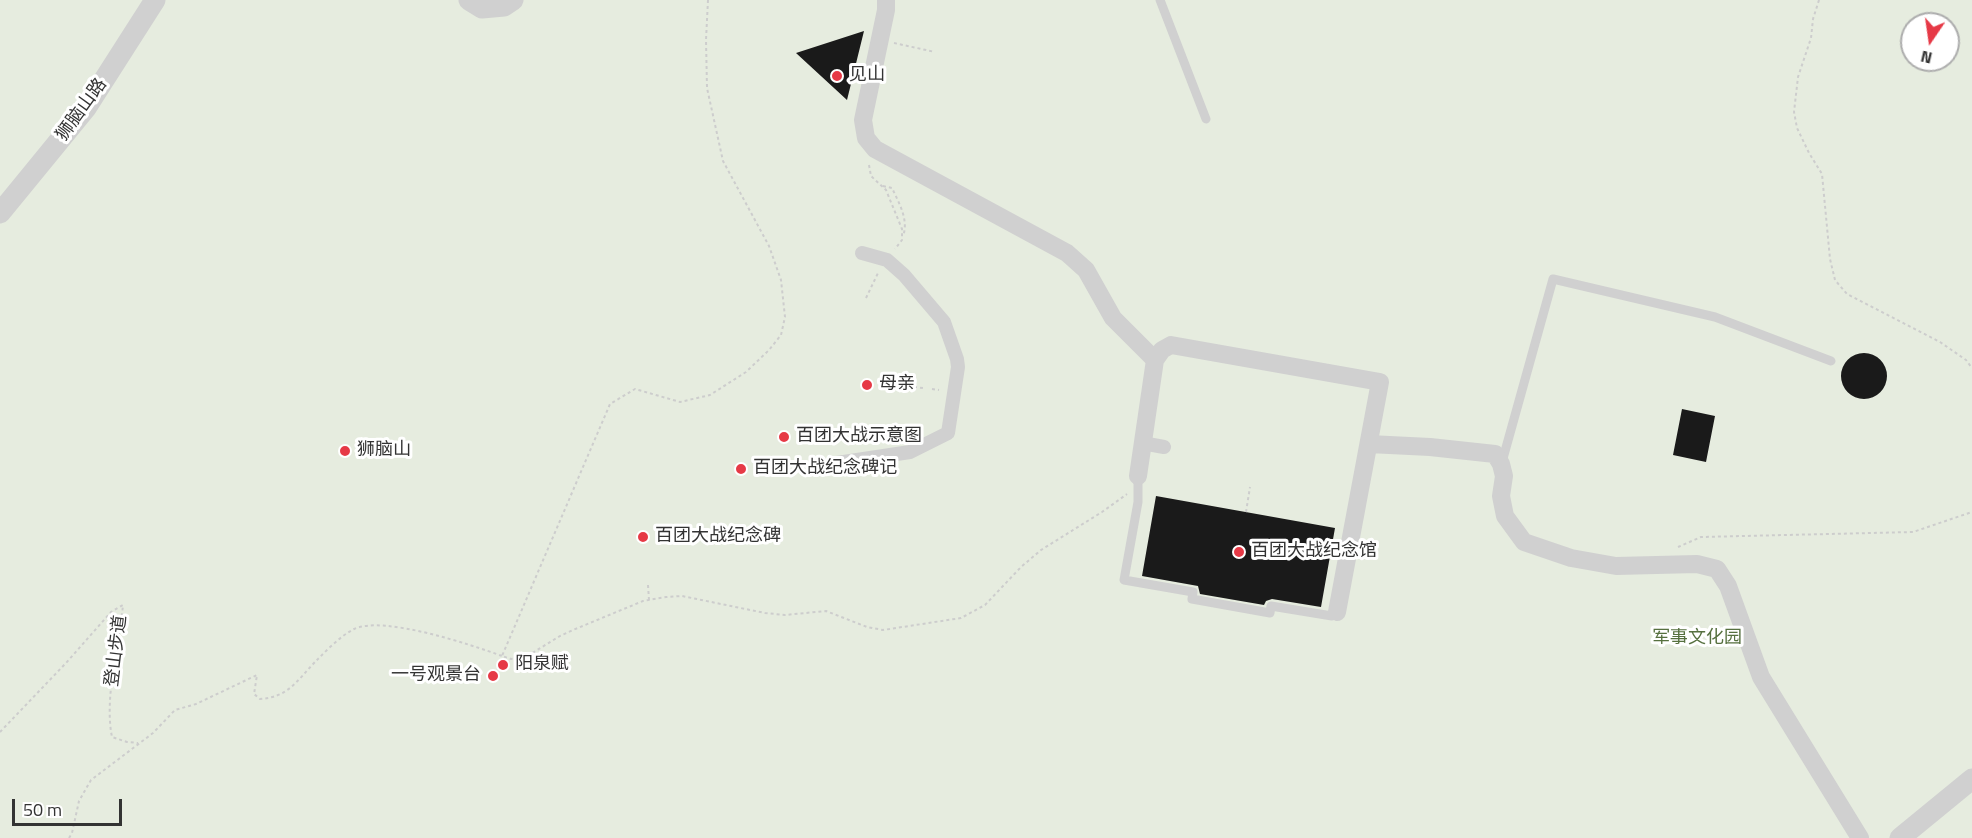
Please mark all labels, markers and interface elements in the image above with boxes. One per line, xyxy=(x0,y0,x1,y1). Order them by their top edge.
north arrow xyxy=(1900,12,1960,72)
text: N xyxy=(1918,45,1935,71)
place label: 见山 xyxy=(849,65,885,87)
marker: 见山 xyxy=(830,69,844,83)
street label: 狮脑山路 xyxy=(52,75,112,145)
place label: 母亲 xyxy=(879,374,915,396)
marker: 母亲 xyxy=(860,378,874,392)
place label: 百团大战示意图 xyxy=(796,426,922,448)
marker: 百团大战示意图 xyxy=(777,430,791,444)
place label: 狮脑山 xyxy=(357,440,411,462)
marker: 狮脑山 xyxy=(338,444,352,458)
place label: 百团大战纪念碑记 xyxy=(753,458,897,480)
marker: 百团大战纪念碑记 xyxy=(734,462,748,476)
place label: 百团大战纪念碑 xyxy=(655,526,781,548)
marker: 百团大战纪念碑 xyxy=(636,530,650,544)
place label: 百团大战纪念馆 xyxy=(1251,541,1377,563)
marker: 百团大战纪念馆 xyxy=(1232,545,1246,559)
street label: 登山步道 xyxy=(102,614,132,688)
park label: 军事文化园 xyxy=(1652,628,1742,650)
place label: 阳泉赋 xyxy=(515,654,569,676)
marker: 阳泉赋 xyxy=(496,658,510,672)
place label: 一号观景台 xyxy=(391,665,481,687)
marker: 一号观景台 xyxy=(486,669,500,683)
scale bar xyxy=(15,787,124,825)
text: 50 m xyxy=(23,796,62,823)

